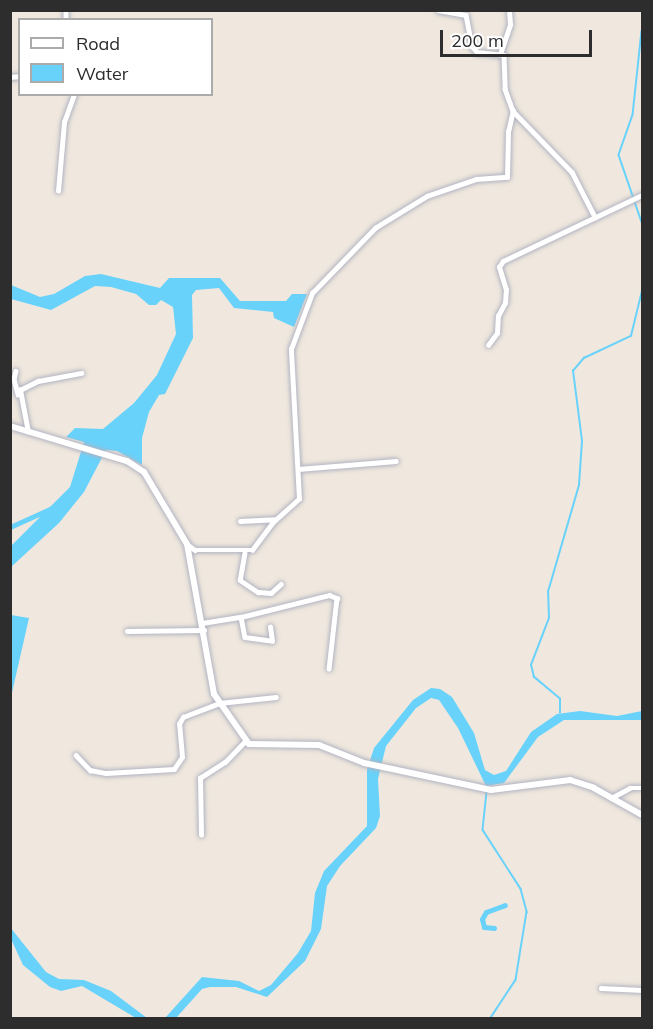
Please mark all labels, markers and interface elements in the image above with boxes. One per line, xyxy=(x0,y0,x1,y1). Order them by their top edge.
legend xyxy=(18,18,213,96)
scale bar xyxy=(443,18,594,56)
text: 200 m xyxy=(451,29,504,52)
text: Road xyxy=(76,32,120,55)
text: Water xyxy=(76,62,128,85)

